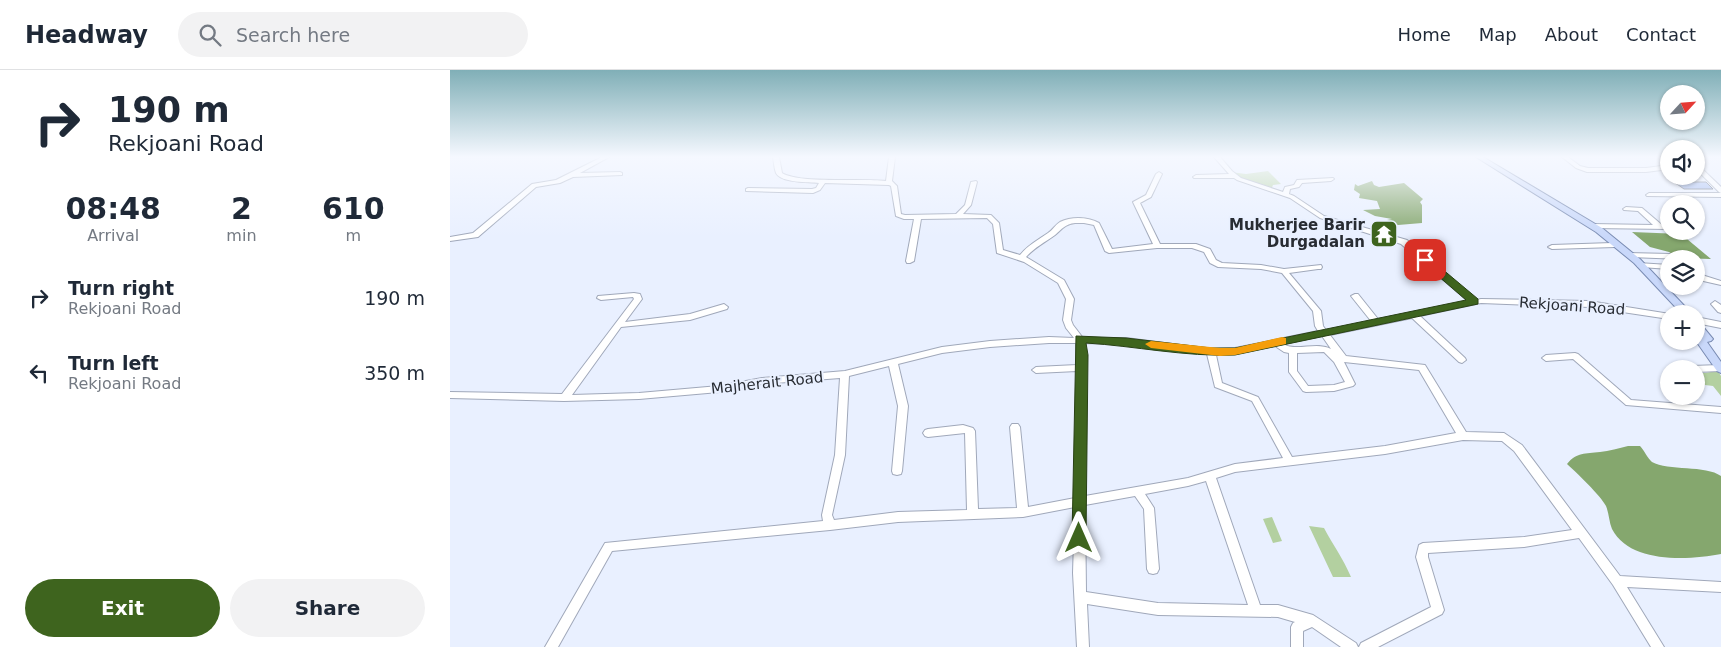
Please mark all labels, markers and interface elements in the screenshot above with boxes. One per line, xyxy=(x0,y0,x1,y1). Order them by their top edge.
search box xyxy=(178,12,528,57)
text: Headway xyxy=(25,21,148,49)
icon: search xyxy=(196,21,224,49)
text: Search here xyxy=(236,24,350,46)
text: Home xyxy=(1398,24,1451,45)
text: Map xyxy=(1479,24,1517,45)
text: About xyxy=(1545,24,1598,45)
text: Contact xyxy=(1626,24,1696,45)
north arrow xyxy=(1660,85,1705,130)
map controls xyxy=(1660,85,1705,405)
icon: right xyxy=(25,90,90,155)
text: 190 m xyxy=(108,90,230,130)
text: Rekjoani Road xyxy=(108,131,264,156)
button: sound xyxy=(1660,140,1705,185)
text: 08:48 xyxy=(65,191,161,226)
text: 2 xyxy=(231,191,252,226)
text: 610 xyxy=(322,191,385,226)
button: search xyxy=(1660,195,1705,240)
place label: Mukherjee Barir Durgadalan xyxy=(1229,216,1366,251)
temple icon: Mukherjee Barir Durgadalan xyxy=(1369,219,1399,249)
text: Arrival xyxy=(87,226,139,245)
text: min xyxy=(226,226,257,245)
text: m xyxy=(345,226,361,245)
pin xyxy=(1404,239,1446,281)
icon: arrive xyxy=(1411,246,1439,274)
button: layers xyxy=(1660,250,1705,295)
text: Turn right xyxy=(68,277,174,299)
icon: right xyxy=(25,284,53,312)
text: 190 m xyxy=(364,287,425,309)
street label: Rekjoani Road xyxy=(1518,293,1626,319)
text: Rekjoani Road xyxy=(68,299,181,318)
button: + xyxy=(1660,305,1705,350)
text: Turn left xyxy=(68,352,159,374)
icon: left xyxy=(25,359,53,387)
button: − xyxy=(1660,360,1705,405)
text: 350 m xyxy=(364,362,425,384)
street label: Majherait Road xyxy=(710,368,824,398)
text: Rekjoani Road xyxy=(68,374,181,393)
position arrow xyxy=(1052,511,1104,563)
button: Exit xyxy=(25,579,220,637)
button: Share xyxy=(230,579,425,637)

